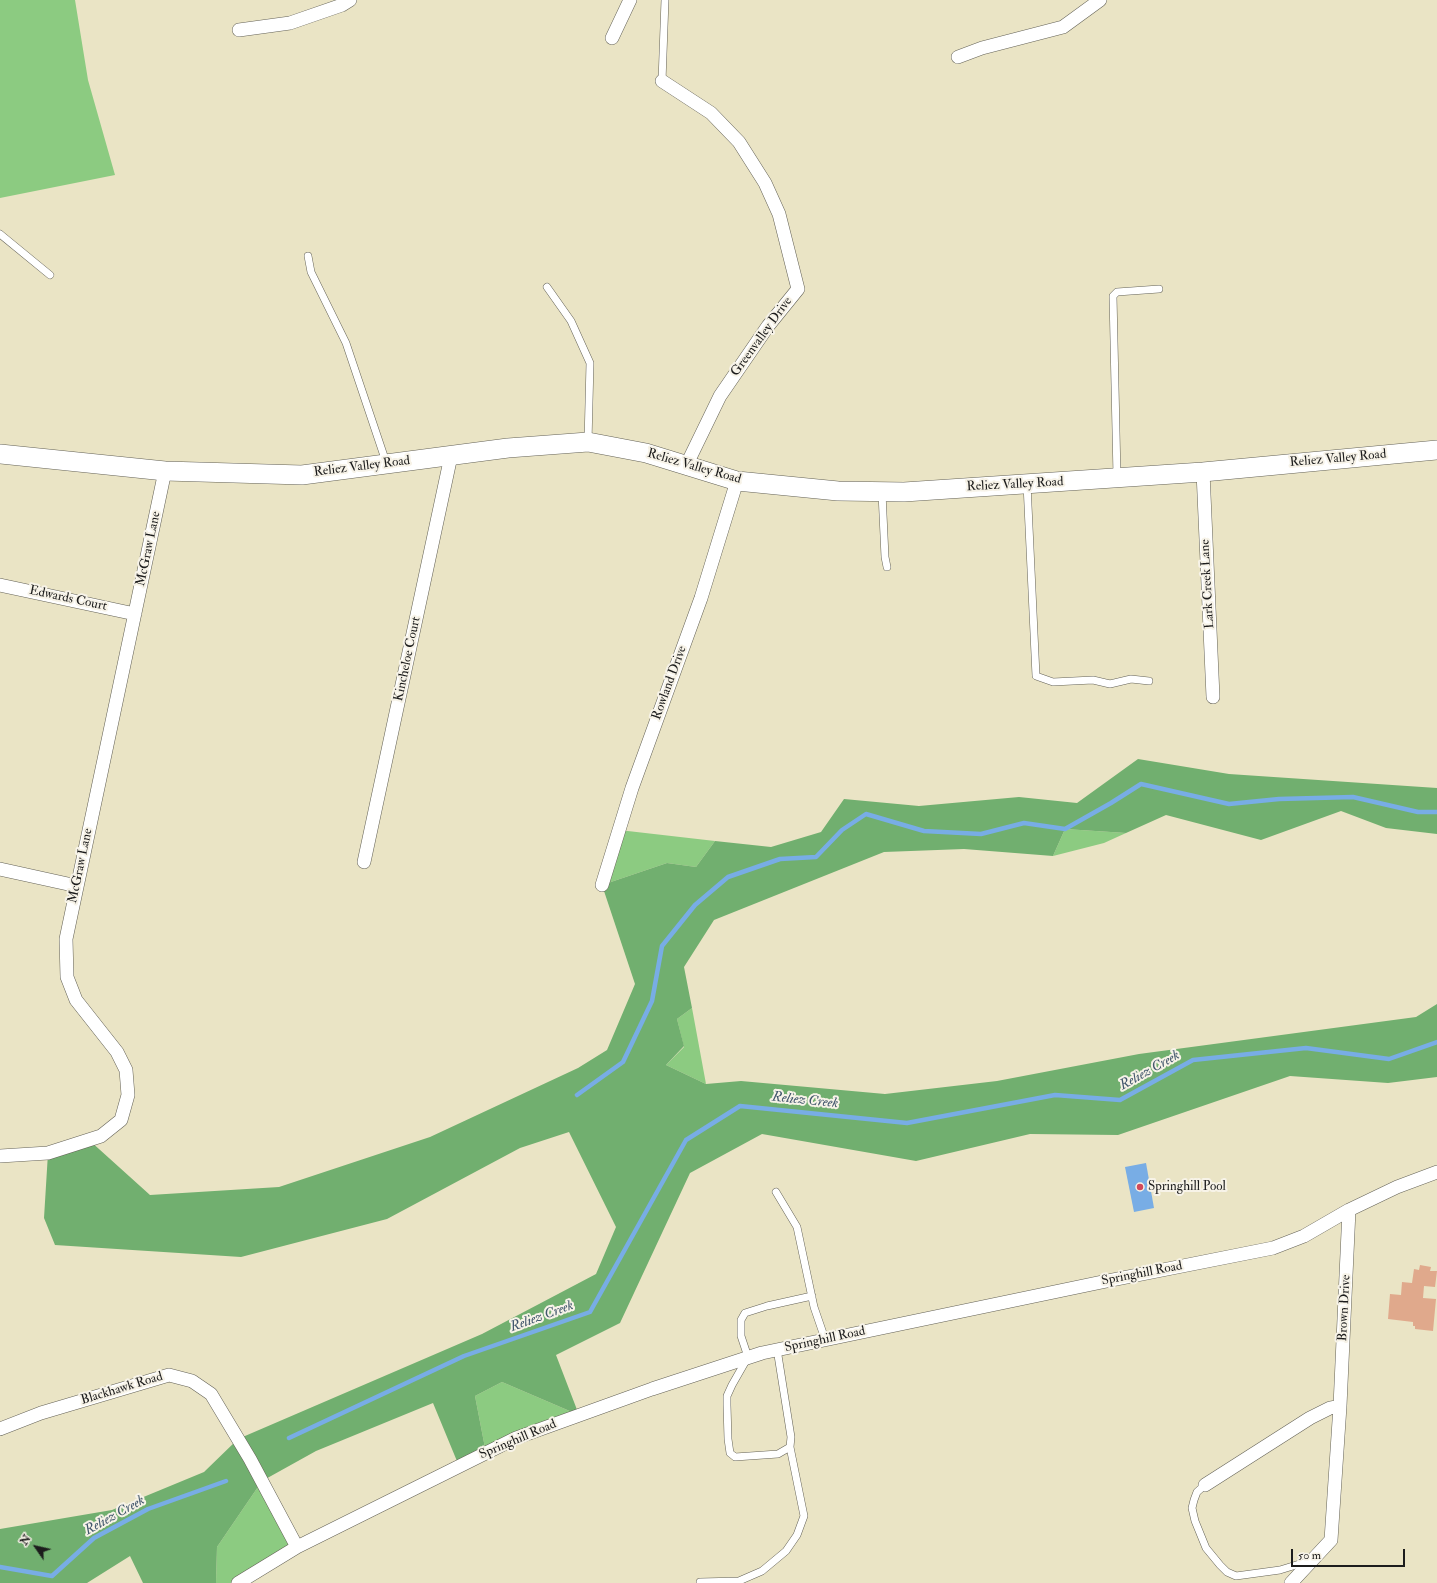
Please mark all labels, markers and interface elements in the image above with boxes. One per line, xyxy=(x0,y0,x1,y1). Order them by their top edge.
street label: Greenvalley Drive xyxy=(728,294,796,380)
street label: Reliez Valley Road xyxy=(645,446,743,488)
street label: Reliez Valley Road xyxy=(1289,447,1387,471)
street label: Reliez Valley Road xyxy=(313,453,411,481)
street label: Reliez Valley Road xyxy=(966,475,1064,495)
street label: McGraw Lane xyxy=(133,510,165,588)
street label: Lark Creek Lane xyxy=(1198,539,1218,629)
street label: Edwards Court xyxy=(28,583,108,615)
street label: Kincheloe Court xyxy=(391,615,425,703)
street label: Rowland Drive xyxy=(649,644,691,722)
street label: McGraw Lane xyxy=(65,827,97,905)
water label: Reliez Creek xyxy=(1117,1048,1183,1094)
water label: Reliez Creek xyxy=(771,1089,839,1113)
place label: Springhill Pool xyxy=(1148,1179,1226,1195)
marker: Springhill Pool xyxy=(1135,1182,1145,1192)
street label: Springhill Road xyxy=(1100,1259,1184,1289)
street label: Brown Drive xyxy=(1335,1274,1355,1342)
water label: Reliez Creek xyxy=(508,1298,576,1336)
street label: Springhill Road xyxy=(783,1324,867,1356)
street label: Blackhawk Road xyxy=(79,1369,165,1409)
street label: Springhill Road xyxy=(477,1417,559,1463)
water label: Reliez Creek xyxy=(82,1493,148,1539)
north arrow xyxy=(16,1527,56,1567)
text: N xyxy=(17,1532,34,1548)
scale bar xyxy=(1293,1541,1407,1567)
text: 50 m xyxy=(1298,1548,1321,1563)

